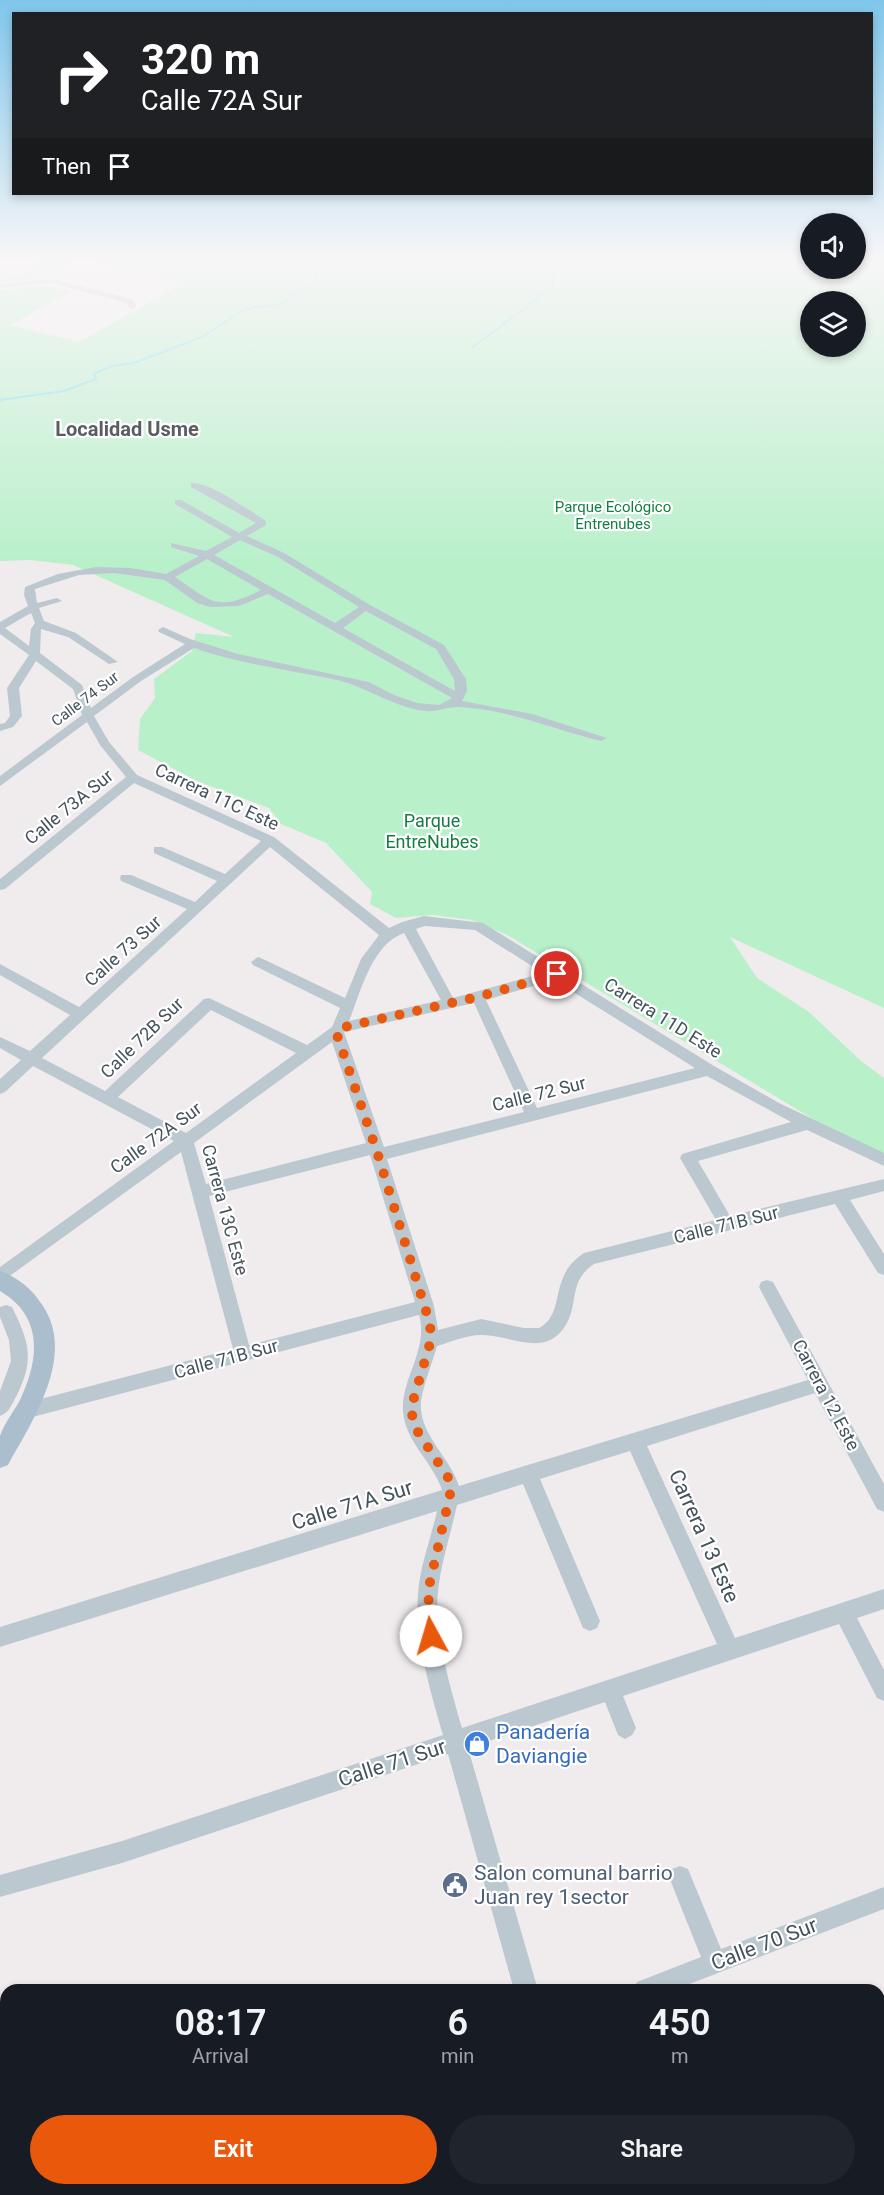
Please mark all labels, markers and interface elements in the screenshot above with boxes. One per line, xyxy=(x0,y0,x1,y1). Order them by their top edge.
text: 320 m xyxy=(141,35,260,84)
icon: right xyxy=(42,36,120,114)
text: Calle 72A Sur xyxy=(141,85,302,117)
icon: arrive xyxy=(103,150,136,183)
text: Then xyxy=(42,154,91,179)
map controls xyxy=(800,213,866,357)
button: sound xyxy=(800,213,866,279)
button: layers xyxy=(800,291,866,357)
district label: Localidad Usme xyxy=(55,417,199,441)
park label: Parque Ecológico Entrenubes xyxy=(555,498,671,533)
street label: Calle 74 Sur xyxy=(48,668,122,730)
street label: Carrera 11C Este xyxy=(152,759,283,834)
street label: Calle 73A Sur xyxy=(20,765,117,849)
park label: Parque EntreNubes xyxy=(385,810,479,852)
street label: Calle 73 Sur xyxy=(80,911,165,990)
pin xyxy=(531,948,582,999)
icon: arrive xyxy=(540,957,573,990)
street label: Carrera 11D Este xyxy=(601,973,726,1062)
street label: Calle 72B Sur xyxy=(96,993,187,1082)
street label: Calle 72 Sur xyxy=(490,1072,588,1115)
street label: Calle 72A Sur xyxy=(106,1098,205,1178)
street label: Carrera 13C Este xyxy=(198,1142,253,1278)
street label: Calle 71B Sur xyxy=(671,1201,780,1248)
street label: Calle 71B Sur xyxy=(172,1335,280,1382)
street label: Carrera 12 Este xyxy=(788,1336,865,1454)
street label: Carrera 13 Este xyxy=(664,1466,744,1606)
street label: Calle 71A Sur xyxy=(289,1475,415,1535)
position arrow xyxy=(399,1604,463,1668)
place label: Panadería Daviangie xyxy=(496,1720,590,1768)
shop icon: Panadería Daviangie xyxy=(462,1729,492,1759)
street label: Calle 71 Sur xyxy=(335,1734,449,1792)
place label: Salon comunal barrio Juan rey 1sector xyxy=(474,1861,673,1909)
public building icon: Salon comunal barrio Juan rey 1sector xyxy=(440,1870,470,1900)
street label: Calle 70 Sur xyxy=(708,1913,820,1975)
text: 08:17 xyxy=(174,2002,267,2044)
text: 6 xyxy=(447,2002,468,2044)
text: 450 xyxy=(649,2002,711,2044)
text: Arrival xyxy=(192,2044,249,2068)
text: min xyxy=(441,2044,474,2068)
text: m xyxy=(671,2044,688,2068)
button: Exit xyxy=(30,2115,437,2184)
button: Share xyxy=(449,2115,855,2184)

